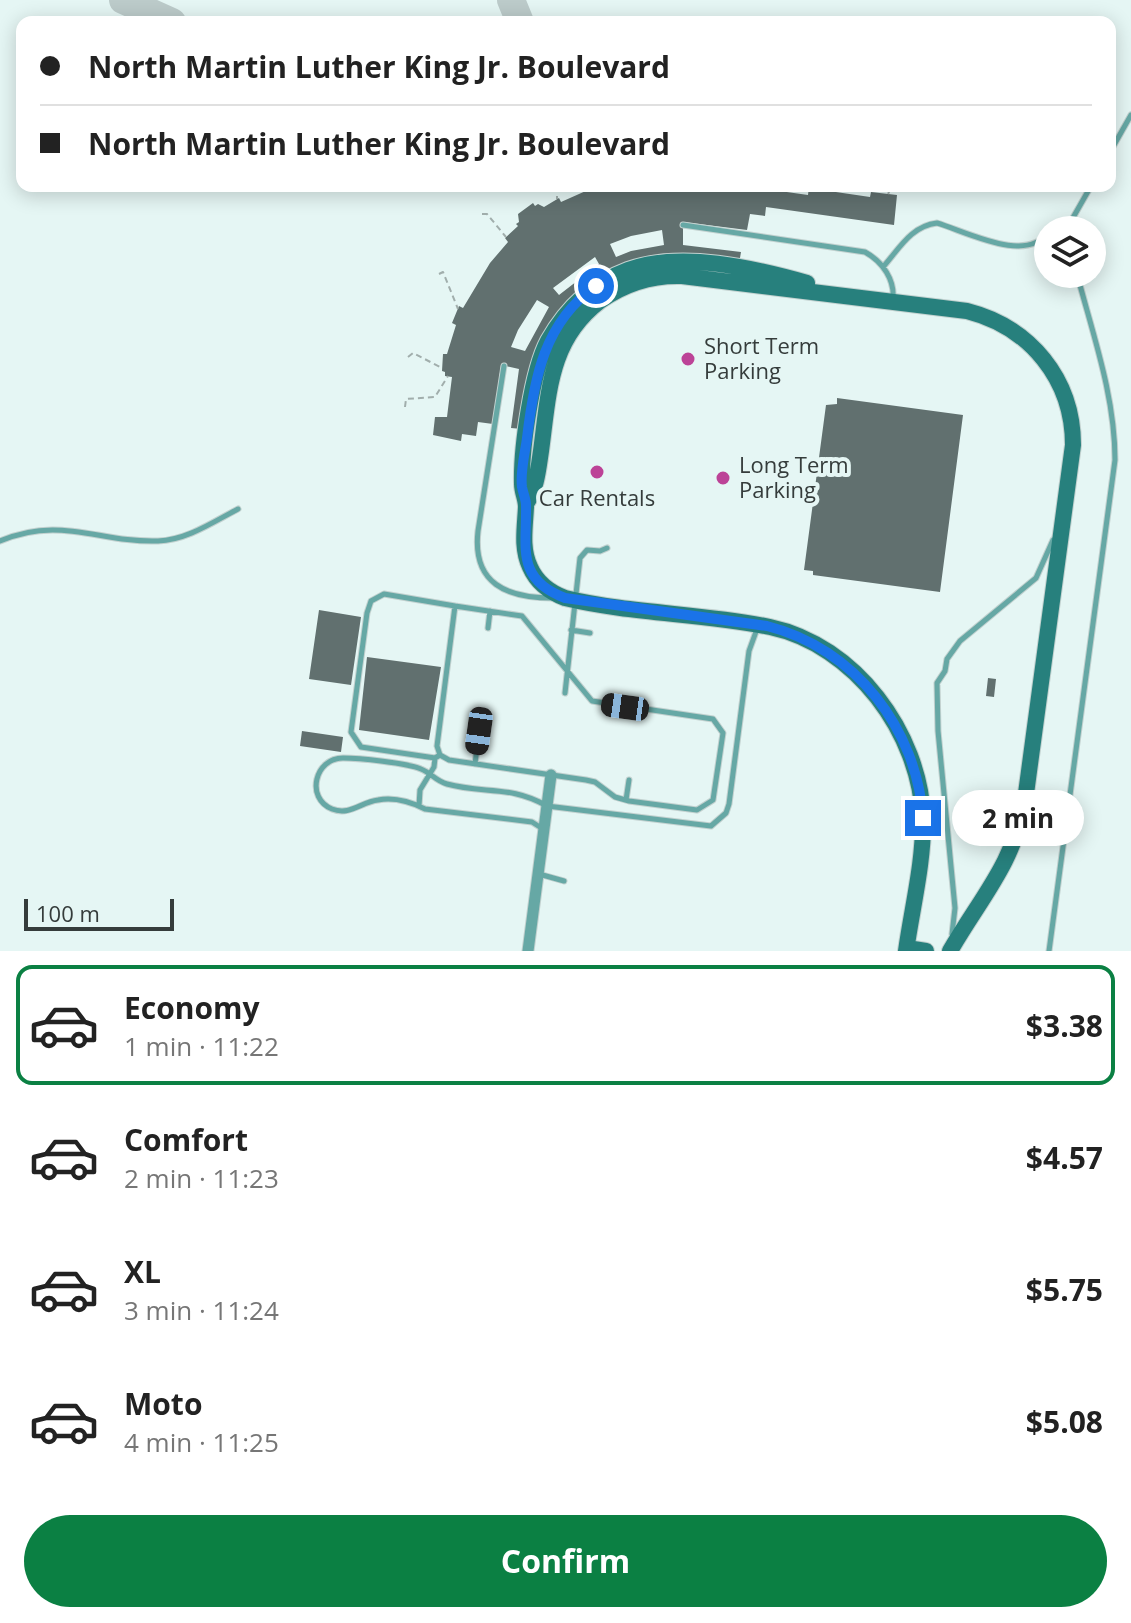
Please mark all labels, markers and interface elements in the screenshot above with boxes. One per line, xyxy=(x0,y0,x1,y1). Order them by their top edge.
text: North Martin Luther King Jr. Boulevard xyxy=(88,46,670,87)
text: North Martin Luther King Jr. Boulevard xyxy=(88,123,670,164)
map controls xyxy=(1034,216,1106,288)
button: layers xyxy=(1034,216,1106,288)
route start xyxy=(578,268,614,304)
place label: Short Term Parking xyxy=(704,330,819,385)
marker: Short Term Parking xyxy=(679,350,697,368)
place label: Long Term Parking xyxy=(739,449,849,504)
marker: Car Rentals xyxy=(588,463,606,481)
marker: Long Term Parking xyxy=(714,469,732,487)
place label: Car Rentals xyxy=(539,482,655,512)
car xyxy=(600,692,650,722)
car xyxy=(464,706,494,756)
callout: 2 min xyxy=(951,790,1083,846)
route end xyxy=(905,800,941,836)
text: 2 min xyxy=(982,800,1054,836)
scale bar xyxy=(24,895,174,931)
text: 100 m xyxy=(36,898,100,928)
text: Economy xyxy=(124,987,260,1028)
icon: car xyxy=(28,989,100,1061)
text: $3.38 xyxy=(1026,1005,1103,1046)
text: 1 min · 11:22 xyxy=(124,1028,279,1064)
text: Comfort xyxy=(124,1119,248,1160)
icon: car xyxy=(28,1121,100,1193)
text: $4.57 xyxy=(1026,1137,1103,1178)
text: 2 min · 11:23 xyxy=(124,1160,279,1196)
text: XL xyxy=(124,1251,161,1292)
icon: car xyxy=(28,1253,100,1325)
text: $5.75 xyxy=(1026,1269,1103,1310)
text: 3 min · 11:24 xyxy=(124,1292,279,1328)
text: Moto xyxy=(124,1383,202,1424)
icon: car xyxy=(28,1385,100,1457)
text: $5.08 xyxy=(1026,1401,1103,1442)
text: 4 min · 11:25 xyxy=(124,1424,279,1460)
button: Confirm xyxy=(24,1515,1107,1607)

